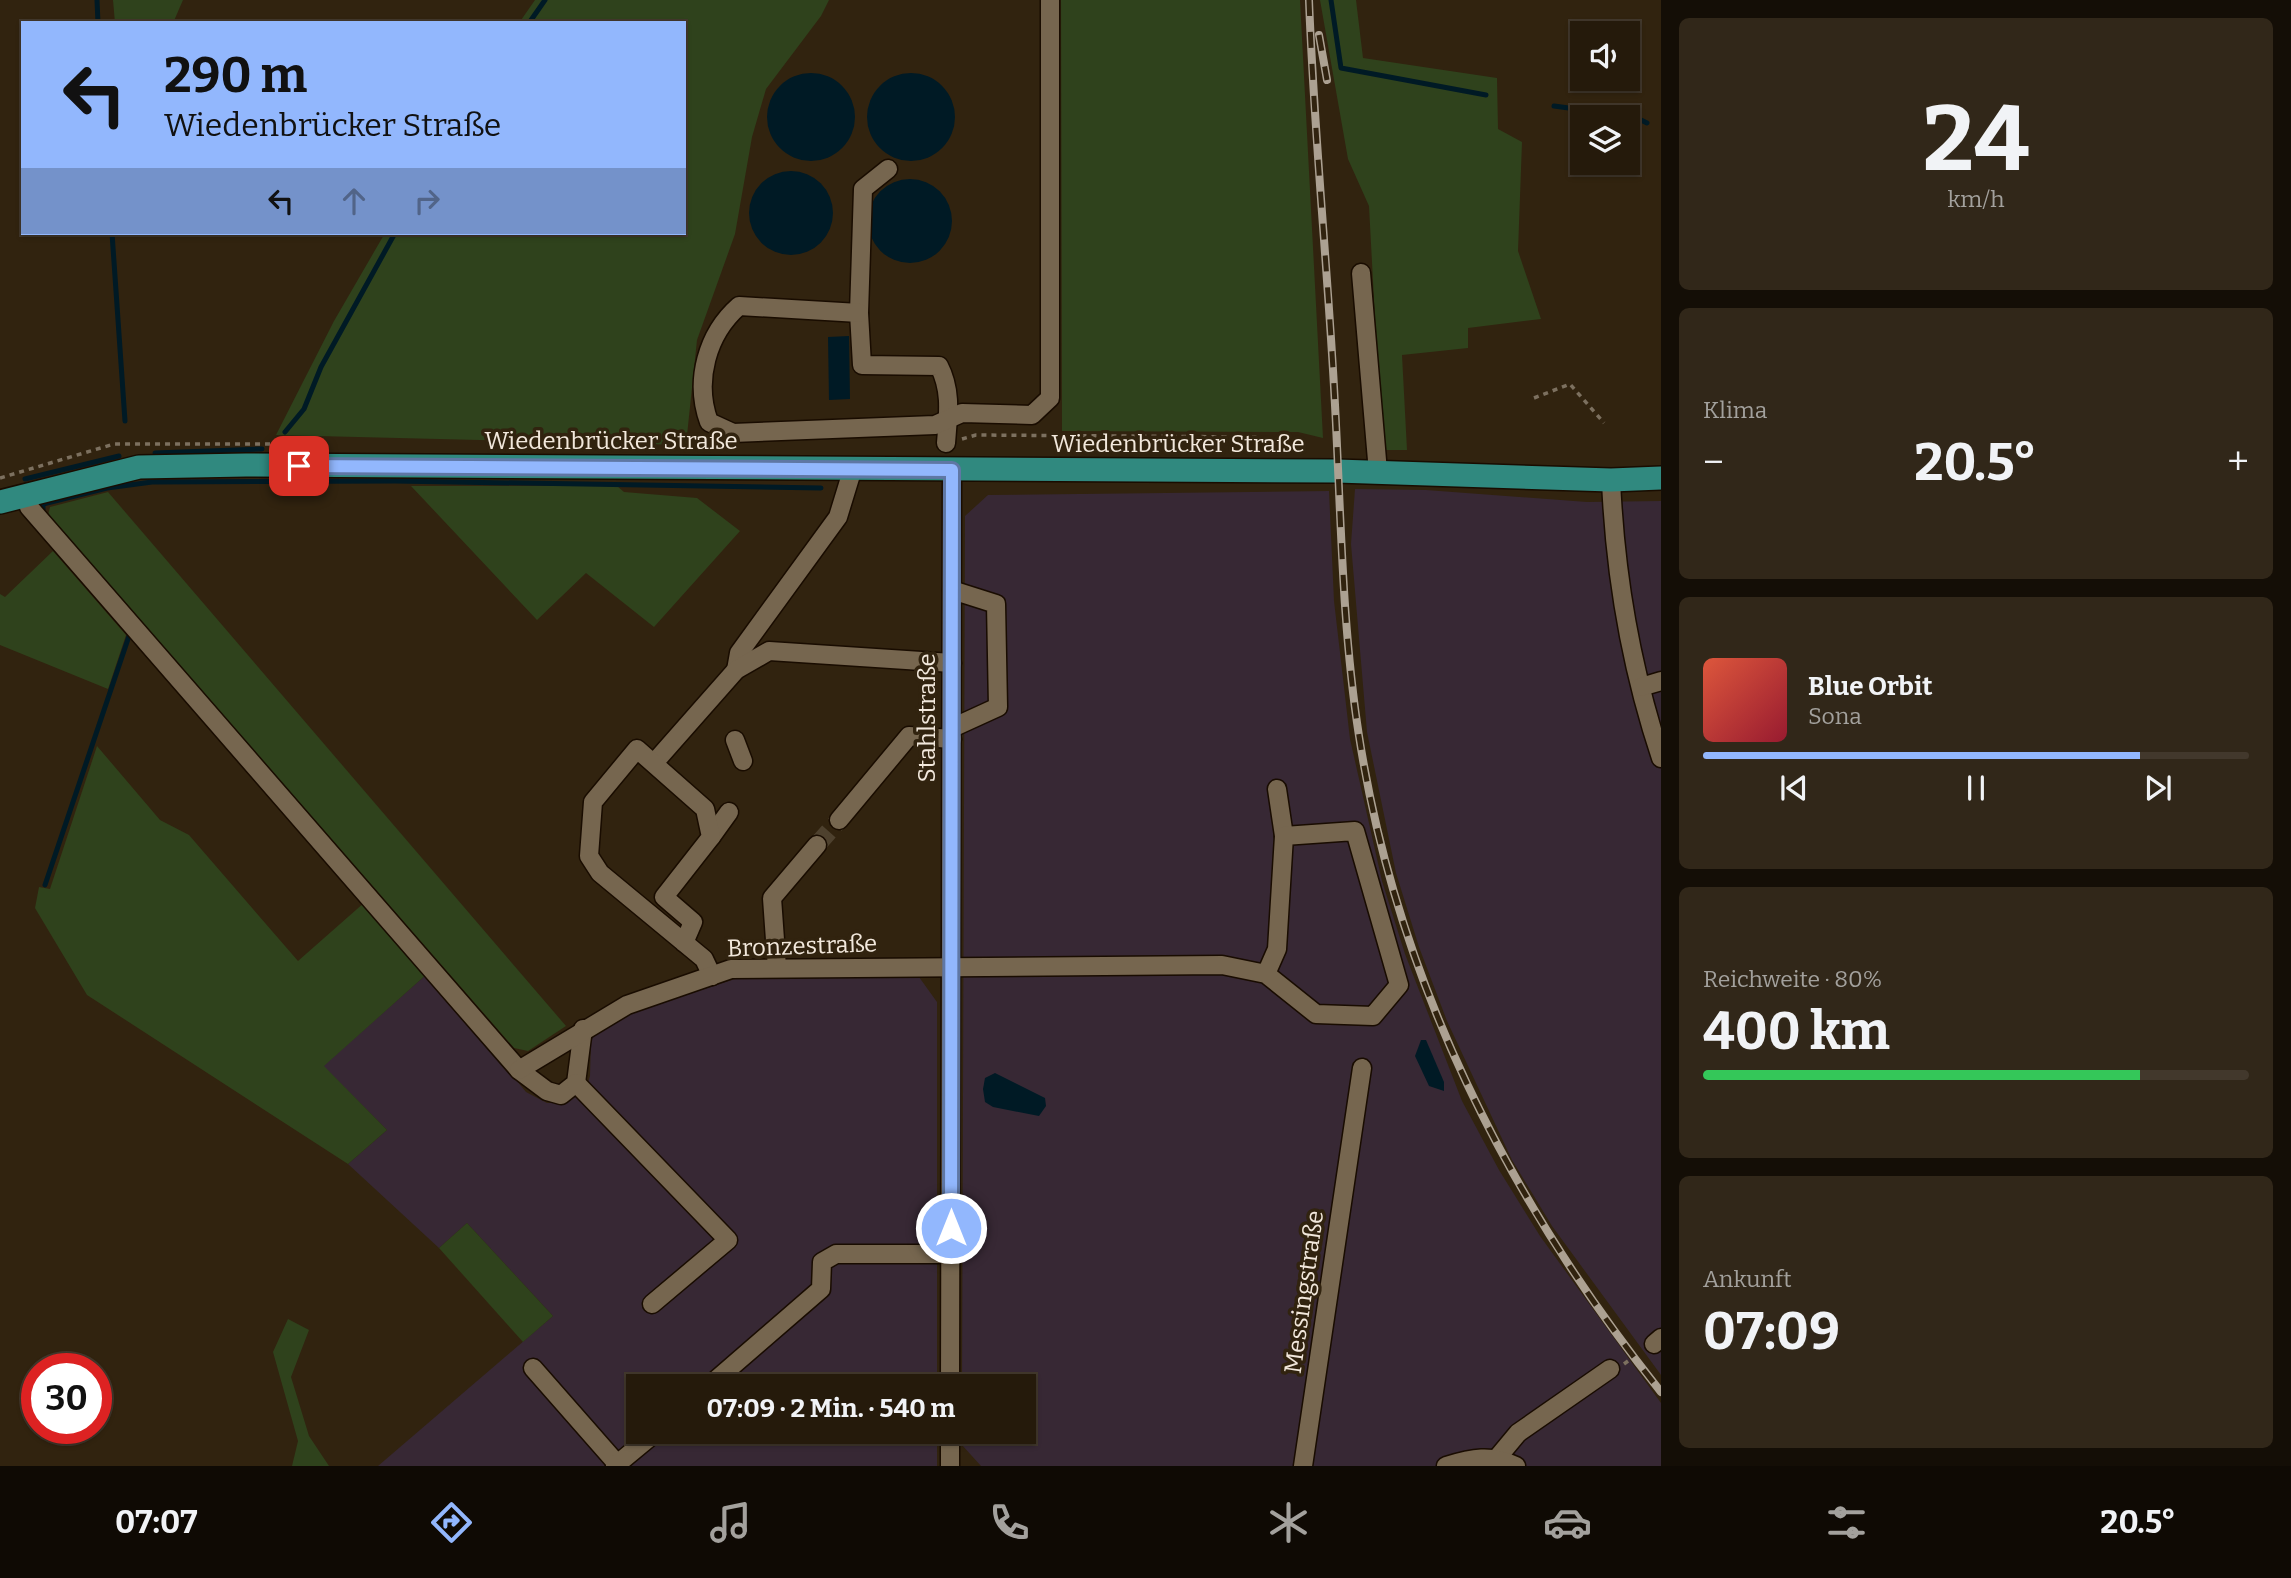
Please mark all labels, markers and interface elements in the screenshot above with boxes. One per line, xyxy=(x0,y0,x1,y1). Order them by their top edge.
map controls xyxy=(1570,21,1640,175)
button: sound xyxy=(1570,21,1640,91)
text: 290 m xyxy=(164,46,307,105)
icon: left xyxy=(49,49,140,140)
text: 24 xyxy=(1923,85,2029,194)
button: layers xyxy=(1570,105,1640,175)
text: Wiedenbrücker Straße xyxy=(164,106,501,144)
icon: left xyxy=(262,182,300,220)
icon: ahead xyxy=(335,182,373,220)
icon: right xyxy=(408,182,446,220)
text: km/h xyxy=(1948,185,2004,213)
text: Klima xyxy=(1703,396,1767,424)
street label: Wiedenbrücker Straße xyxy=(484,427,738,455)
street label: Wiedenbrücker Straße xyxy=(1051,430,1305,458)
text: 20.5° xyxy=(1914,431,2037,494)
pin xyxy=(269,436,329,496)
text: − xyxy=(1703,439,1724,485)
text: + xyxy=(2227,439,2249,485)
icon: arrive xyxy=(280,447,318,485)
street label: Stahlstraße xyxy=(913,653,941,783)
text: Blue Orbit xyxy=(1808,671,1932,702)
text: Sona xyxy=(1808,702,1862,730)
icon: previous xyxy=(1775,769,1813,807)
icon: pause xyxy=(1957,769,1995,807)
icon: next xyxy=(2139,769,2177,807)
street label: Bronzestraße xyxy=(726,929,878,963)
text: Reichweite · 80% xyxy=(1703,965,1882,993)
text: 400 km xyxy=(1703,1000,1890,1063)
position arrow xyxy=(914,1191,988,1265)
street label: Messingstraße xyxy=(1279,1209,1329,1375)
text: Ankunft xyxy=(1703,1265,1792,1293)
text: 07:09 xyxy=(1703,1300,1840,1363)
speed limit sign: 30 xyxy=(21,1353,112,1444)
text: 07:09 · 2 Min. · 540 m xyxy=(707,1393,955,1424)
icon: directions xyxy=(427,1498,476,1547)
icon: music xyxy=(706,1498,755,1547)
icon: phone xyxy=(985,1498,1034,1547)
icon: climate xyxy=(1264,1498,1313,1547)
icon: car xyxy=(1543,1498,1592,1547)
icon: filters xyxy=(1822,1498,1871,1547)
text: 07:07 xyxy=(115,1503,197,1541)
text: 20.5° xyxy=(2100,1503,2176,1541)

